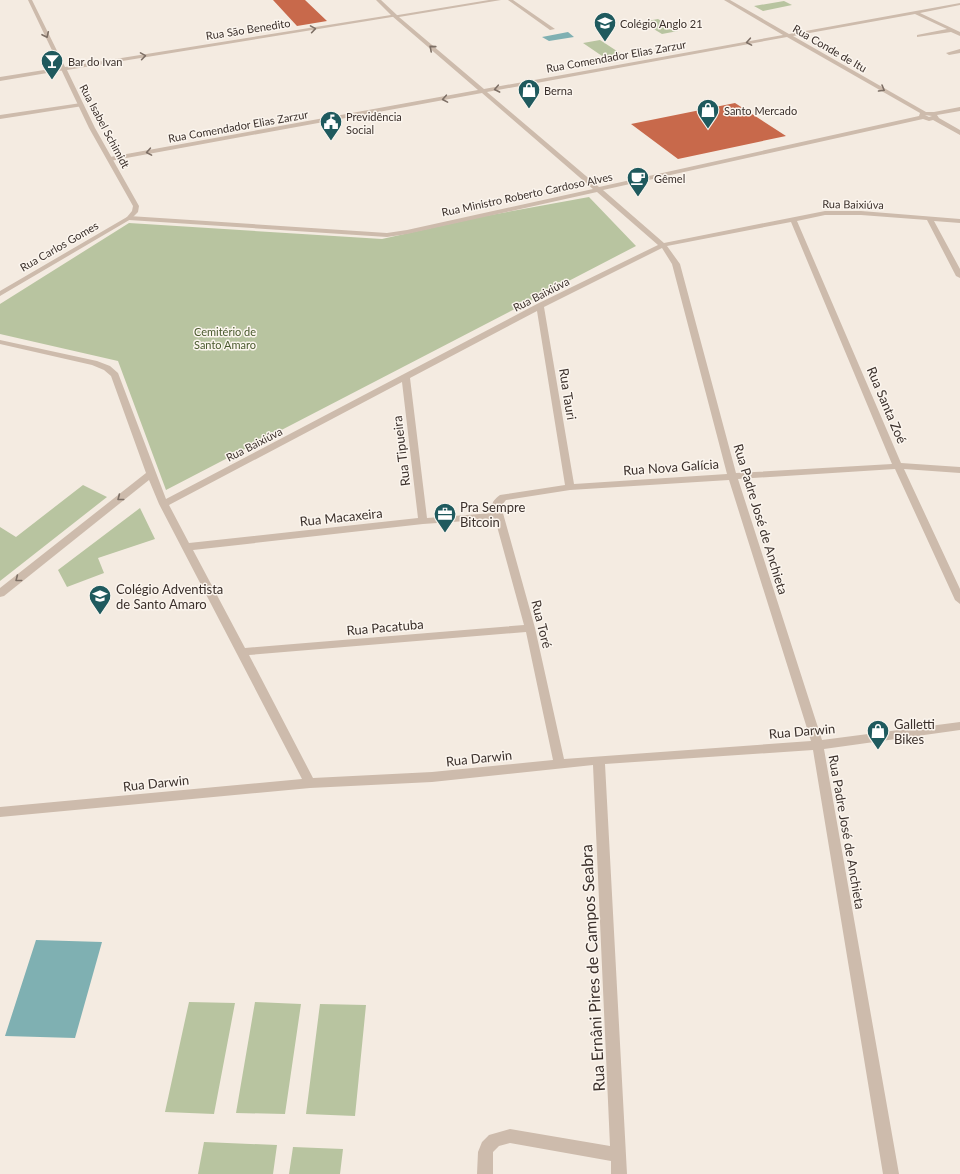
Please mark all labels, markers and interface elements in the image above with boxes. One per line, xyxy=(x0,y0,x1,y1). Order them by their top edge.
school or university icon: Colégio Anglo 21 xyxy=(592,10,618,43)
street label: Rua São Benedito xyxy=(205,16,291,42)
place label: Colégio Anglo 21 xyxy=(620,17,703,30)
street label: Rua Conde de Itu xyxy=(791,22,869,74)
one-way arrow xyxy=(310,25,316,34)
one-way arrow xyxy=(41,31,49,38)
street label: Rua Comendador Elias Zarzur xyxy=(545,37,687,75)
one-way arrow xyxy=(746,37,752,46)
one-way arrow xyxy=(430,46,437,53)
bar icon: Bar do Ivan xyxy=(39,48,65,81)
one-way arrow xyxy=(140,53,146,61)
place label: Bar do Ivan xyxy=(68,55,122,68)
shop icon: Berna xyxy=(516,77,542,110)
street label: Rua Isabel Schimidt xyxy=(77,82,133,170)
place label: Berna xyxy=(544,84,572,97)
one-way arrow xyxy=(494,85,500,93)
one-way arrow xyxy=(878,85,885,92)
one-way arrow xyxy=(442,94,448,103)
shop icon: Santo Mercado xyxy=(695,97,721,130)
place label: Santo Mercado xyxy=(724,104,797,117)
street label: Rua Comendador Elias Zarzur xyxy=(167,107,309,145)
public building icon: Previdência Social xyxy=(318,109,344,142)
place label: Previdência Social xyxy=(346,110,402,136)
one-way arrow xyxy=(146,147,152,156)
cafe icon: Gêmel xyxy=(625,165,651,198)
street label: Rua Ministro Roberto Cardoso Alves xyxy=(440,169,614,218)
place label: Gêmel xyxy=(654,172,685,185)
street label: Rua Baixiúva xyxy=(822,197,884,211)
street label: Rua Carlos Gomes xyxy=(18,218,101,274)
street label: Rua Baixiúva xyxy=(511,274,571,314)
park label: Cemitério de Santo Amaro xyxy=(194,325,256,351)
street label: Rua Santa Zoé xyxy=(864,364,910,446)
street label: Rua Tauri xyxy=(556,367,580,421)
street label: Rua Tipueira xyxy=(389,415,413,487)
street label: Rua Baixiúva xyxy=(224,424,284,464)
street label: Rua Padre José de Anchieta xyxy=(730,442,792,596)
street label: Rua Nova Galícia xyxy=(623,456,719,478)
one-way arrow xyxy=(117,494,124,501)
place label: Pra Sempre Bitcoin xyxy=(460,499,525,530)
office icon: Pra Sempre Bitcoin xyxy=(432,501,458,534)
street label: Rua Macaxeira xyxy=(299,505,383,529)
one-way arrow xyxy=(15,574,22,581)
place label: Colégio Adventista de Santo Amaro xyxy=(116,581,223,612)
school or university icon: Colégio Adventista de Santo Amaro xyxy=(87,583,113,616)
street label: Rua Toré xyxy=(528,598,556,650)
street label: Rua Pacatuba xyxy=(346,616,424,638)
place label: Galletti Bikes xyxy=(894,716,935,747)
shop icon: Galletti Bikes xyxy=(865,718,891,751)
street label: Rua Darwin xyxy=(768,720,836,742)
street label: Rua Darwin xyxy=(445,747,513,769)
street label: Rua Padre José de Anchieta xyxy=(826,754,868,910)
street label: Rua Darwin xyxy=(122,772,190,794)
street label: Rua Ernâni Pires de Campos Seabra xyxy=(576,844,608,1092)

